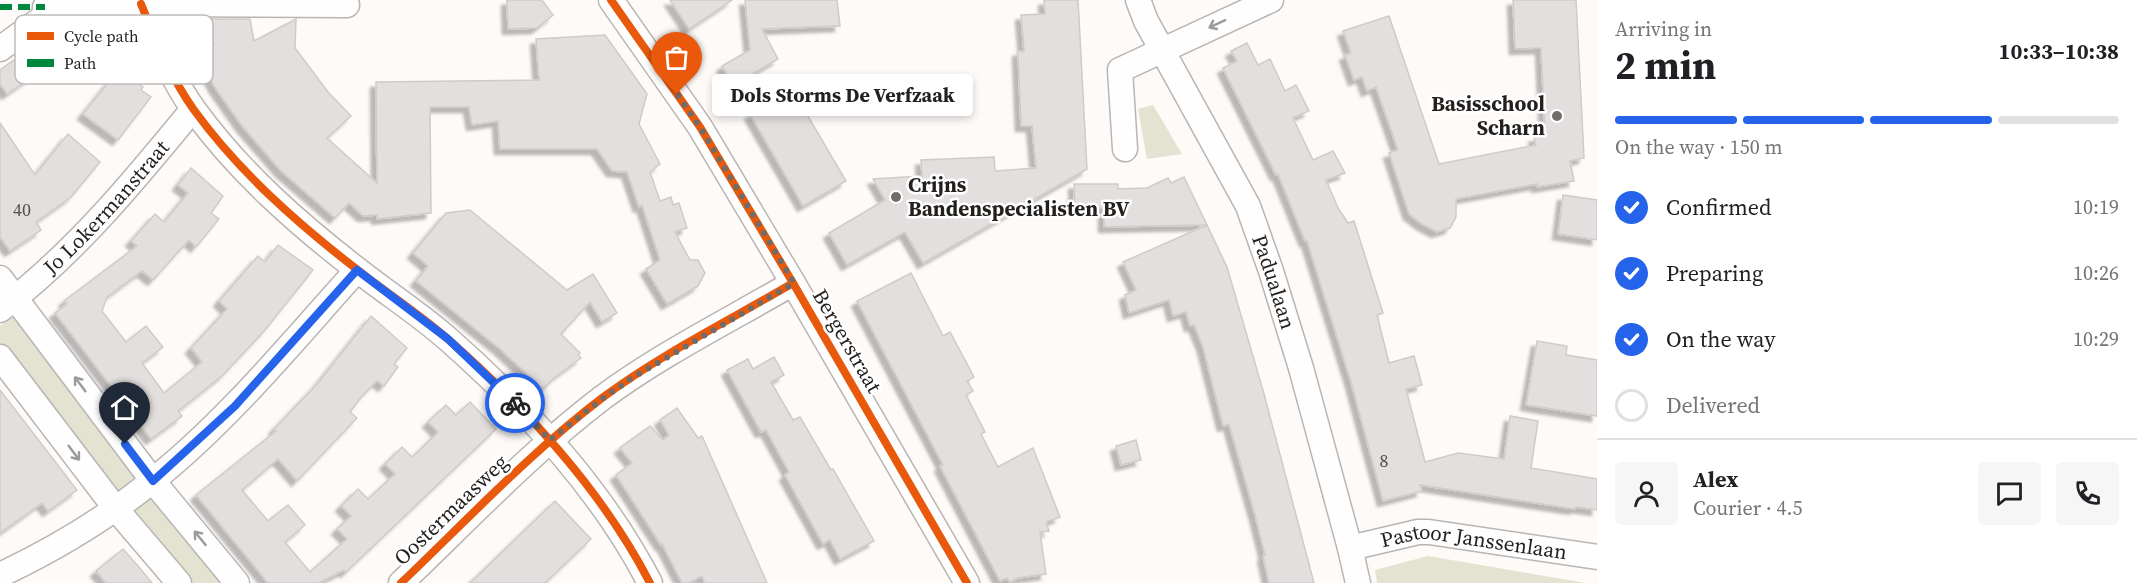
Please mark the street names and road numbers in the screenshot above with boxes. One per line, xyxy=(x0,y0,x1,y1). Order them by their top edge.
street label: Jo Lokermanstraat xyxy=(36,134,176,282)
street label: Padualaan xyxy=(1245,231,1303,333)
street label: Bergerstraat xyxy=(806,284,889,398)
street label: Oostermaasweg xyxy=(387,448,514,572)
street label: Pastoor Janssenlaan xyxy=(1378,517,1569,566)

